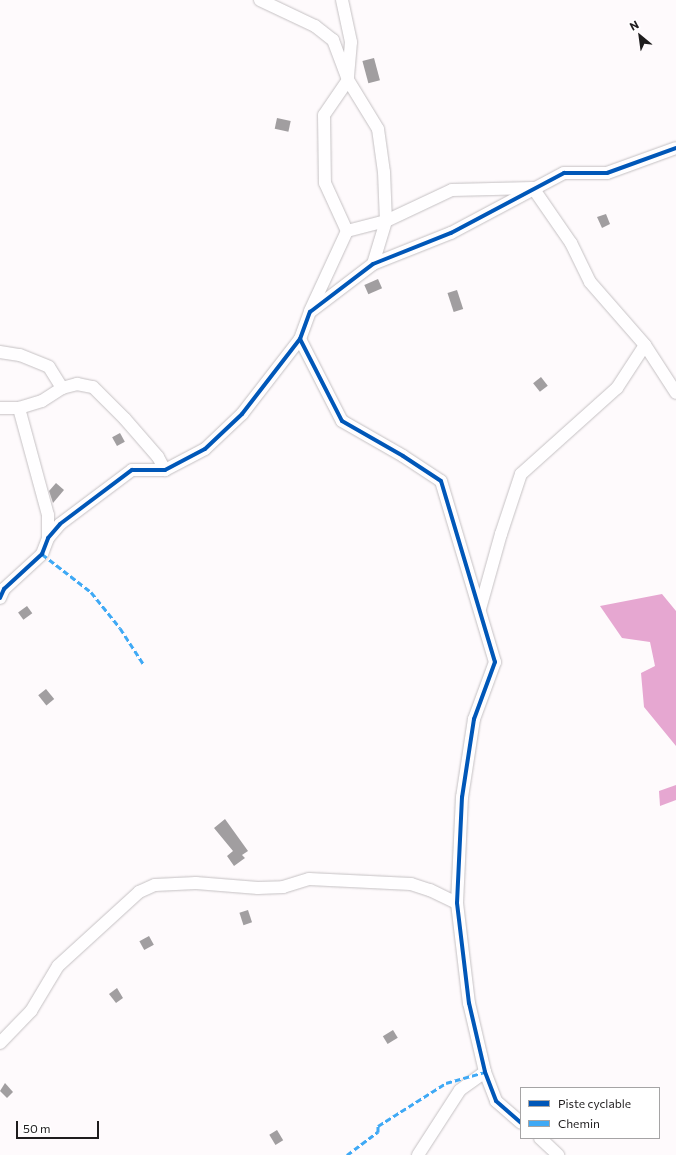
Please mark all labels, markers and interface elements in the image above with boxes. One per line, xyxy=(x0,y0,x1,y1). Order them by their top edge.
north arrow xyxy=(620,16,660,56)
text: N xyxy=(627,17,641,33)
legend xyxy=(520,1087,660,1139)
text: Piste cyclable xyxy=(558,1096,631,1110)
scale bar xyxy=(18,1113,101,1139)
text: Chemin xyxy=(558,1116,600,1130)
text: 50 m xyxy=(23,1121,51,1135)

